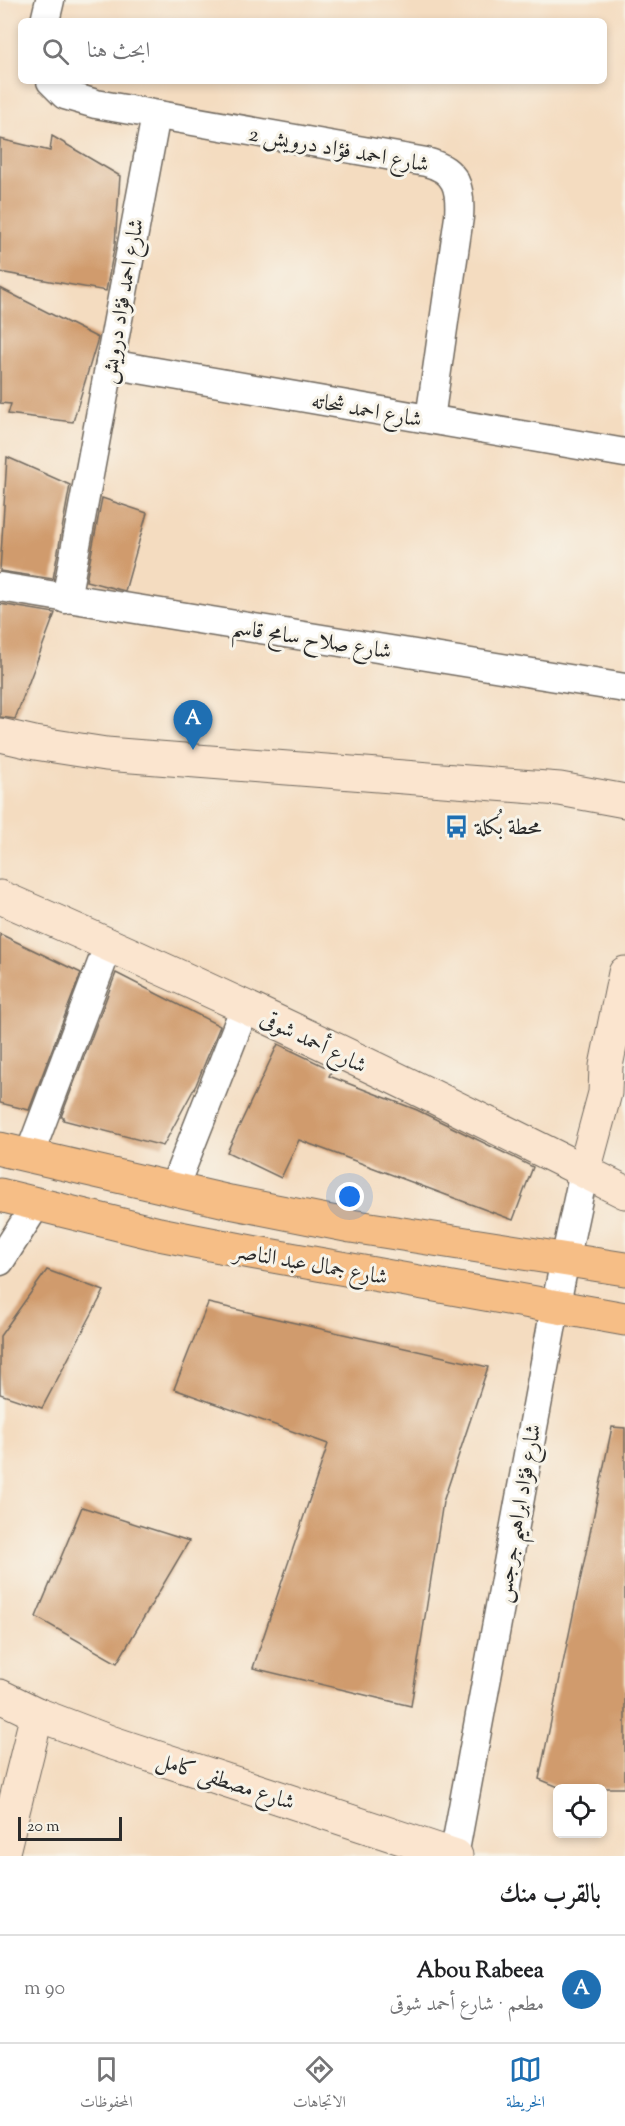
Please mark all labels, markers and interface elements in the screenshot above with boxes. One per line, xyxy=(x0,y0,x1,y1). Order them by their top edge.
search box xyxy=(18,18,607,84)
icon: search xyxy=(39,35,72,68)
text: ابحث هنا xyxy=(87,36,150,68)
street label: شارع احمد فؤاد درويش 2 xyxy=(246,119,431,183)
street label: شارع احمد فؤاد درويش xyxy=(94,216,154,387)
street label: شارع احمد شحاته xyxy=(309,386,424,437)
street label: شارع صلاح سامح قاسم xyxy=(229,613,394,672)
pin: A xyxy=(174,700,212,750)
place label: محطة بُكلة xyxy=(474,808,542,845)
bus stop icon: محطة بُكلة xyxy=(444,813,470,839)
street label: شارع أحمد شوقى xyxy=(254,1002,372,1083)
your location xyxy=(335,1182,364,1211)
street label: شارع جمال عبد الناصر xyxy=(229,1236,390,1295)
street label: شارع فؤاد ابراهيم جرجس xyxy=(489,1422,554,1606)
street label: شارع مصطفى كامل xyxy=(152,1745,298,1820)
map controls xyxy=(553,1784,607,1838)
button: locate xyxy=(553,1784,607,1838)
scale bar xyxy=(18,1814,122,1842)
text: 20 m xyxy=(27,1816,60,1839)
text: بالقرب منك xyxy=(499,1877,601,1914)
text: Abou Rabeea xyxy=(417,1956,544,1988)
text: 90 m xyxy=(24,1975,65,2004)
text: A xyxy=(573,1975,590,2004)
text: مطعم · شارع أحمد شوقى xyxy=(389,1991,544,2020)
tab: المحفوظات xyxy=(80,2053,133,2117)
tab: الاتجاهات xyxy=(293,2053,346,2117)
tab: الخريطة xyxy=(506,2053,545,2117)

